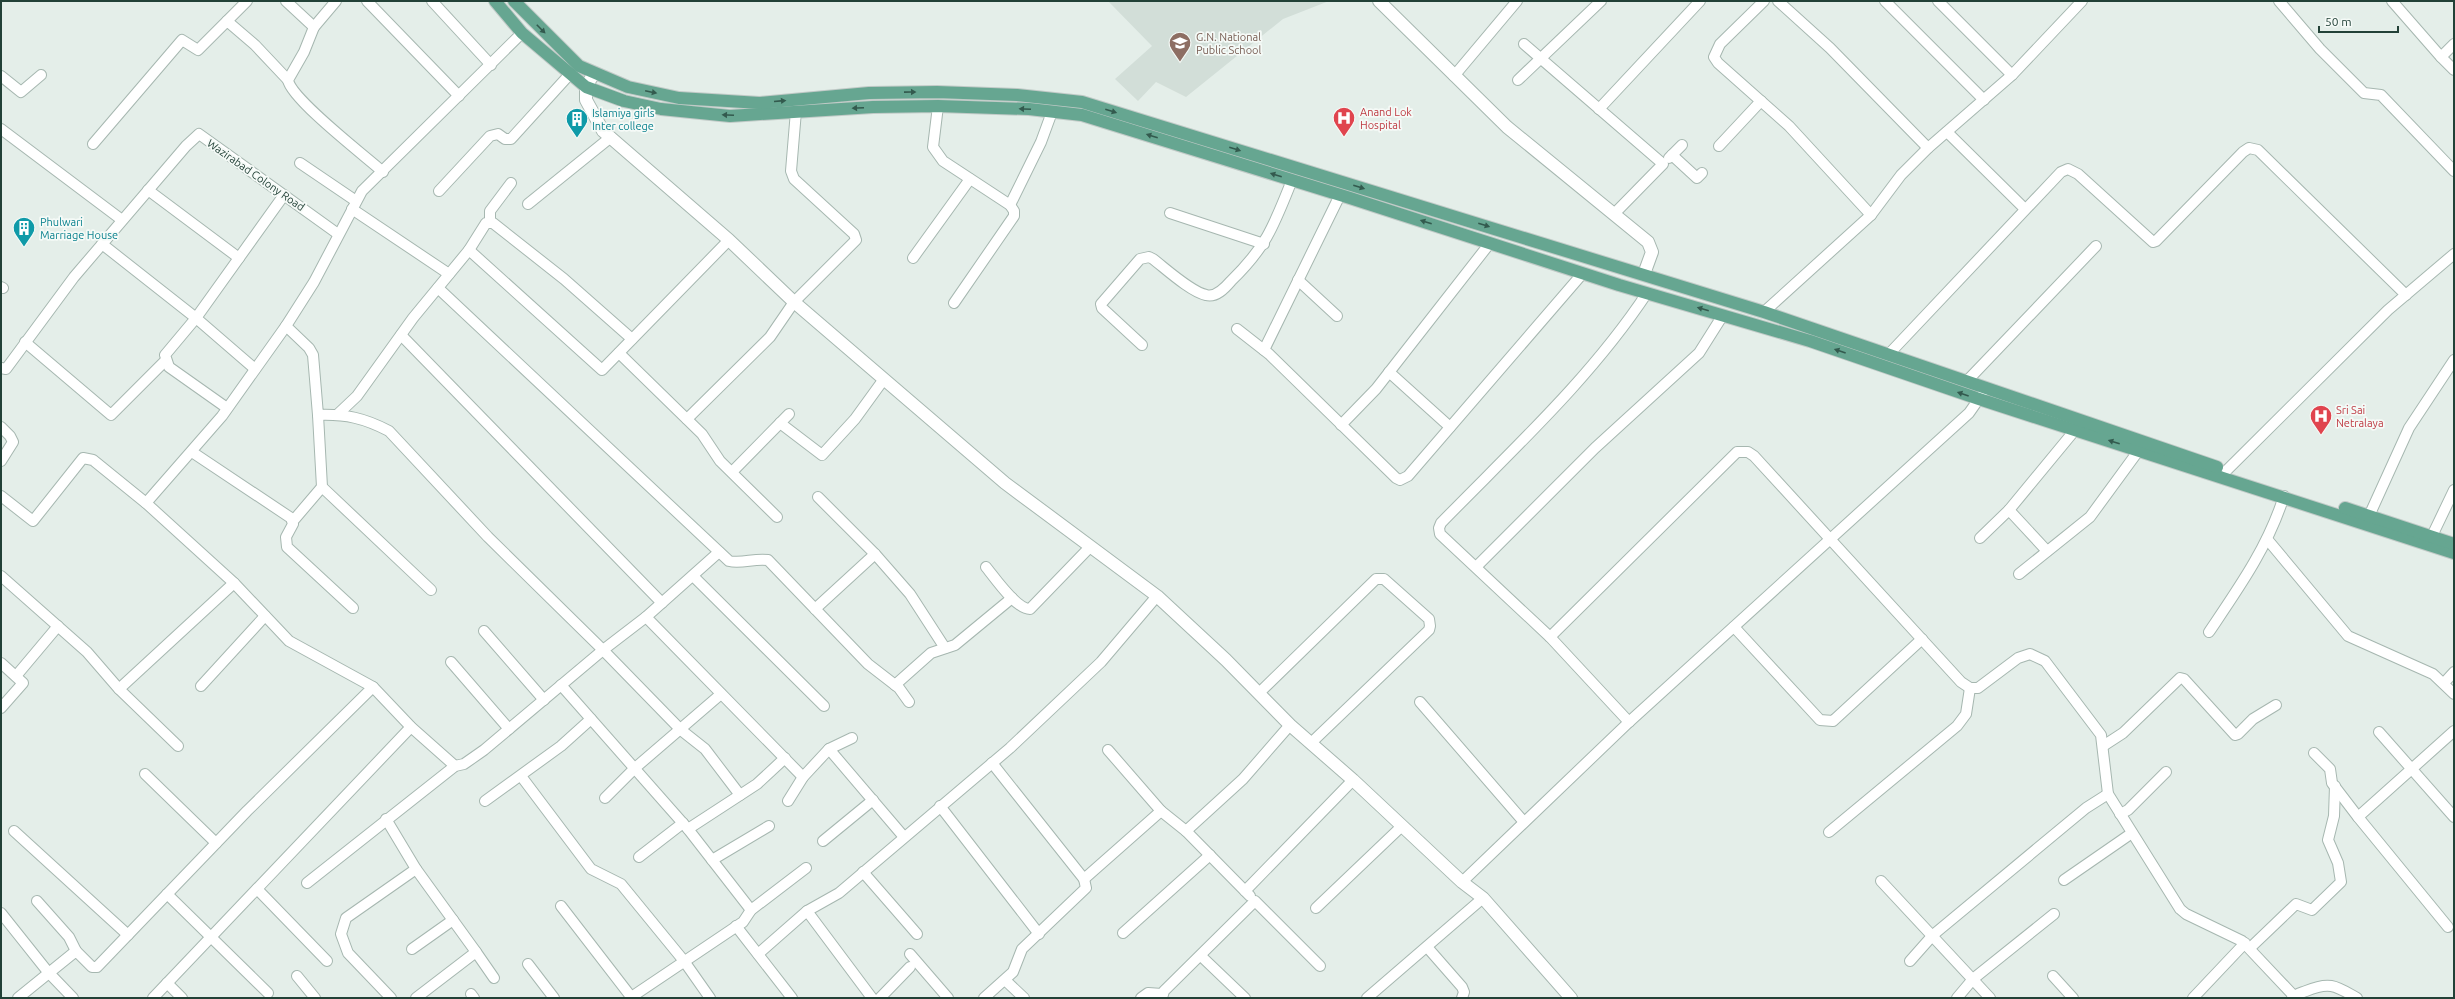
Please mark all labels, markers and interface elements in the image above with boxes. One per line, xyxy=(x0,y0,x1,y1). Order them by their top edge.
scale bar xyxy=(2319,8,2398,34)
text: 50 m xyxy=(2325,15,2352,28)
one-way arrow xyxy=(536,24,546,34)
school or university icon: G.N. National Public School xyxy=(1167,30,1193,63)
place label: G.N. National Public School xyxy=(1196,31,1262,56)
one-way arrow xyxy=(645,89,657,95)
one-way arrow xyxy=(904,89,916,96)
one-way arrow xyxy=(774,97,786,104)
one-way arrow xyxy=(851,105,864,111)
hospital icon: Anand Lok Hospital xyxy=(1331,105,1357,138)
building icon: Islamiya girls Inter college xyxy=(564,106,590,139)
one-way arrow xyxy=(1018,106,1031,112)
place label: Anand Lok Hospital xyxy=(1360,106,1412,131)
place label: Islamiya girls Inter college xyxy=(592,107,655,132)
one-way arrow xyxy=(1105,108,1117,114)
one-way arrow xyxy=(722,112,734,119)
one-way arrow xyxy=(1145,133,1157,139)
street label: Wazirabad Colony Road xyxy=(205,137,307,213)
one-way arrow xyxy=(1229,146,1241,152)
one-way arrow xyxy=(1270,172,1282,178)
one-way arrow xyxy=(1354,184,1366,190)
building icon: Phulwari Marriage House xyxy=(11,215,37,248)
place label: Phulwari Marriage House xyxy=(40,216,118,241)
one-way arrow xyxy=(1420,219,1432,225)
one-way arrow xyxy=(1478,222,1490,228)
one-way arrow xyxy=(1696,306,1708,312)
one-way arrow xyxy=(1834,348,1846,354)
one-way arrow xyxy=(1957,390,1969,396)
hospital icon: Sri Sai Netralaya xyxy=(2308,403,2334,436)
place label: Sri Sai Netralaya xyxy=(2336,404,2384,429)
one-way arrow xyxy=(2107,439,2119,445)

